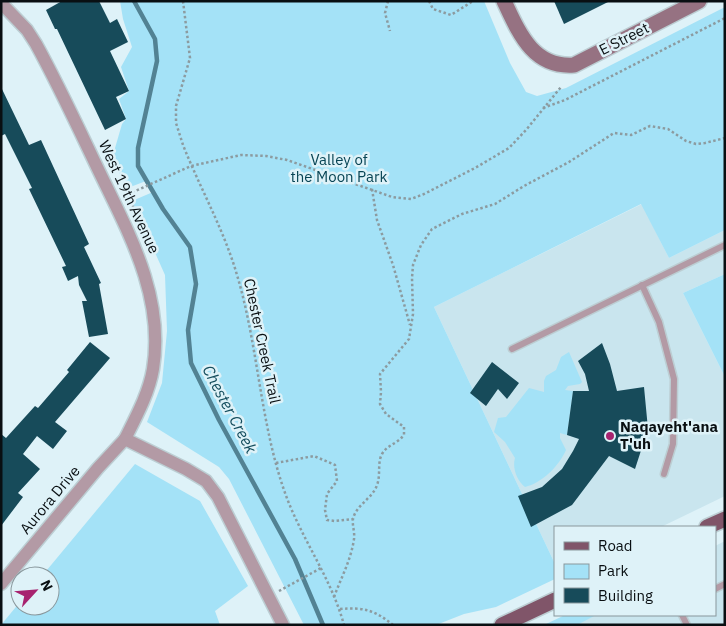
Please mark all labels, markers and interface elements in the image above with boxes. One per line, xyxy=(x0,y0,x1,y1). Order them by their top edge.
street label: E Street xyxy=(596,18,652,59)
street label: West 19th Avenue xyxy=(95,137,164,256)
park label: Valley of the Moon Park xyxy=(291,150,388,186)
street label: Chester Creek Trail xyxy=(240,277,285,405)
water label: Chester Creek xyxy=(198,361,262,457)
place label: Naqayeht'ana T'uh xyxy=(620,417,718,453)
marker: Naqayeht'ana T'uh xyxy=(604,430,616,442)
street label: Aurora Drive xyxy=(15,461,84,538)
legend xyxy=(554,526,716,616)
text: Road xyxy=(598,536,633,555)
text: Park xyxy=(598,561,628,580)
north arrow xyxy=(10,566,60,616)
text: N xyxy=(36,577,57,594)
text: Building xyxy=(598,586,653,605)

